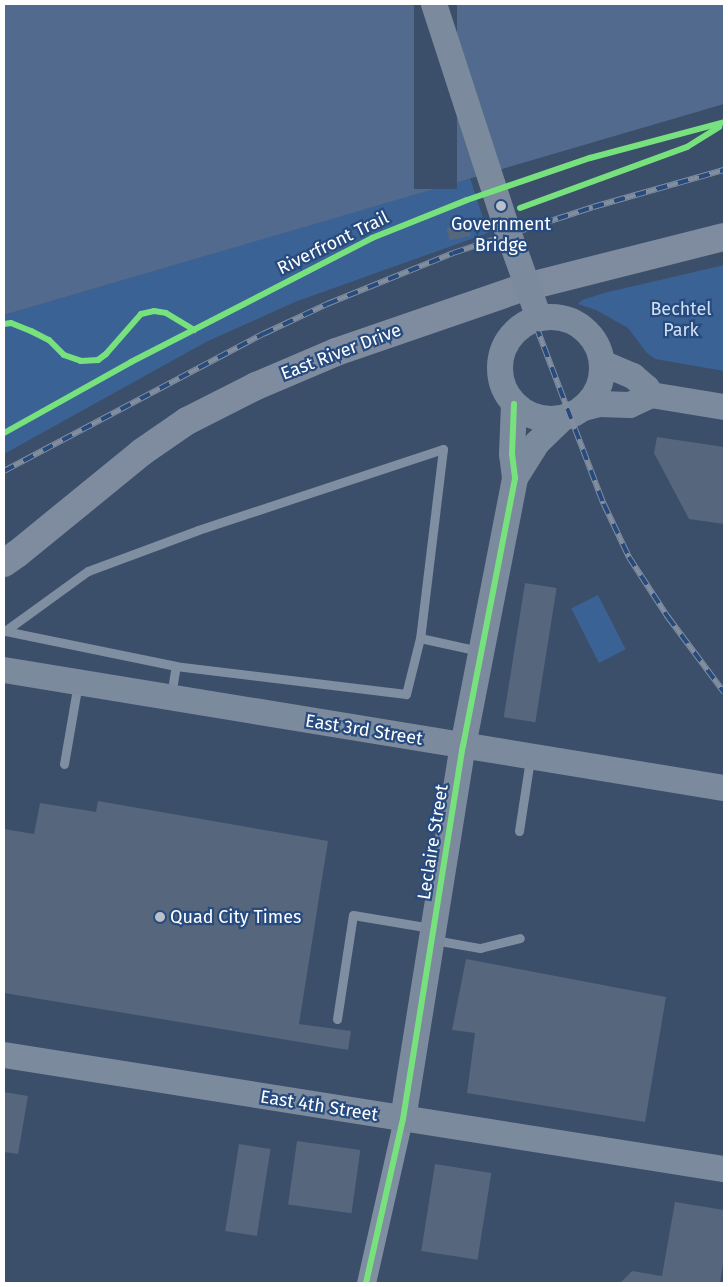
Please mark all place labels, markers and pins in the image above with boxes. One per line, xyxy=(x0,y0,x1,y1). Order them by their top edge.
marker: Government Bridge xyxy=(495,200,507,212)
place label: Government Bridge xyxy=(451,214,551,256)
place label: Quad City Times xyxy=(170,906,301,928)
marker: Quad City Times xyxy=(154,911,166,923)

